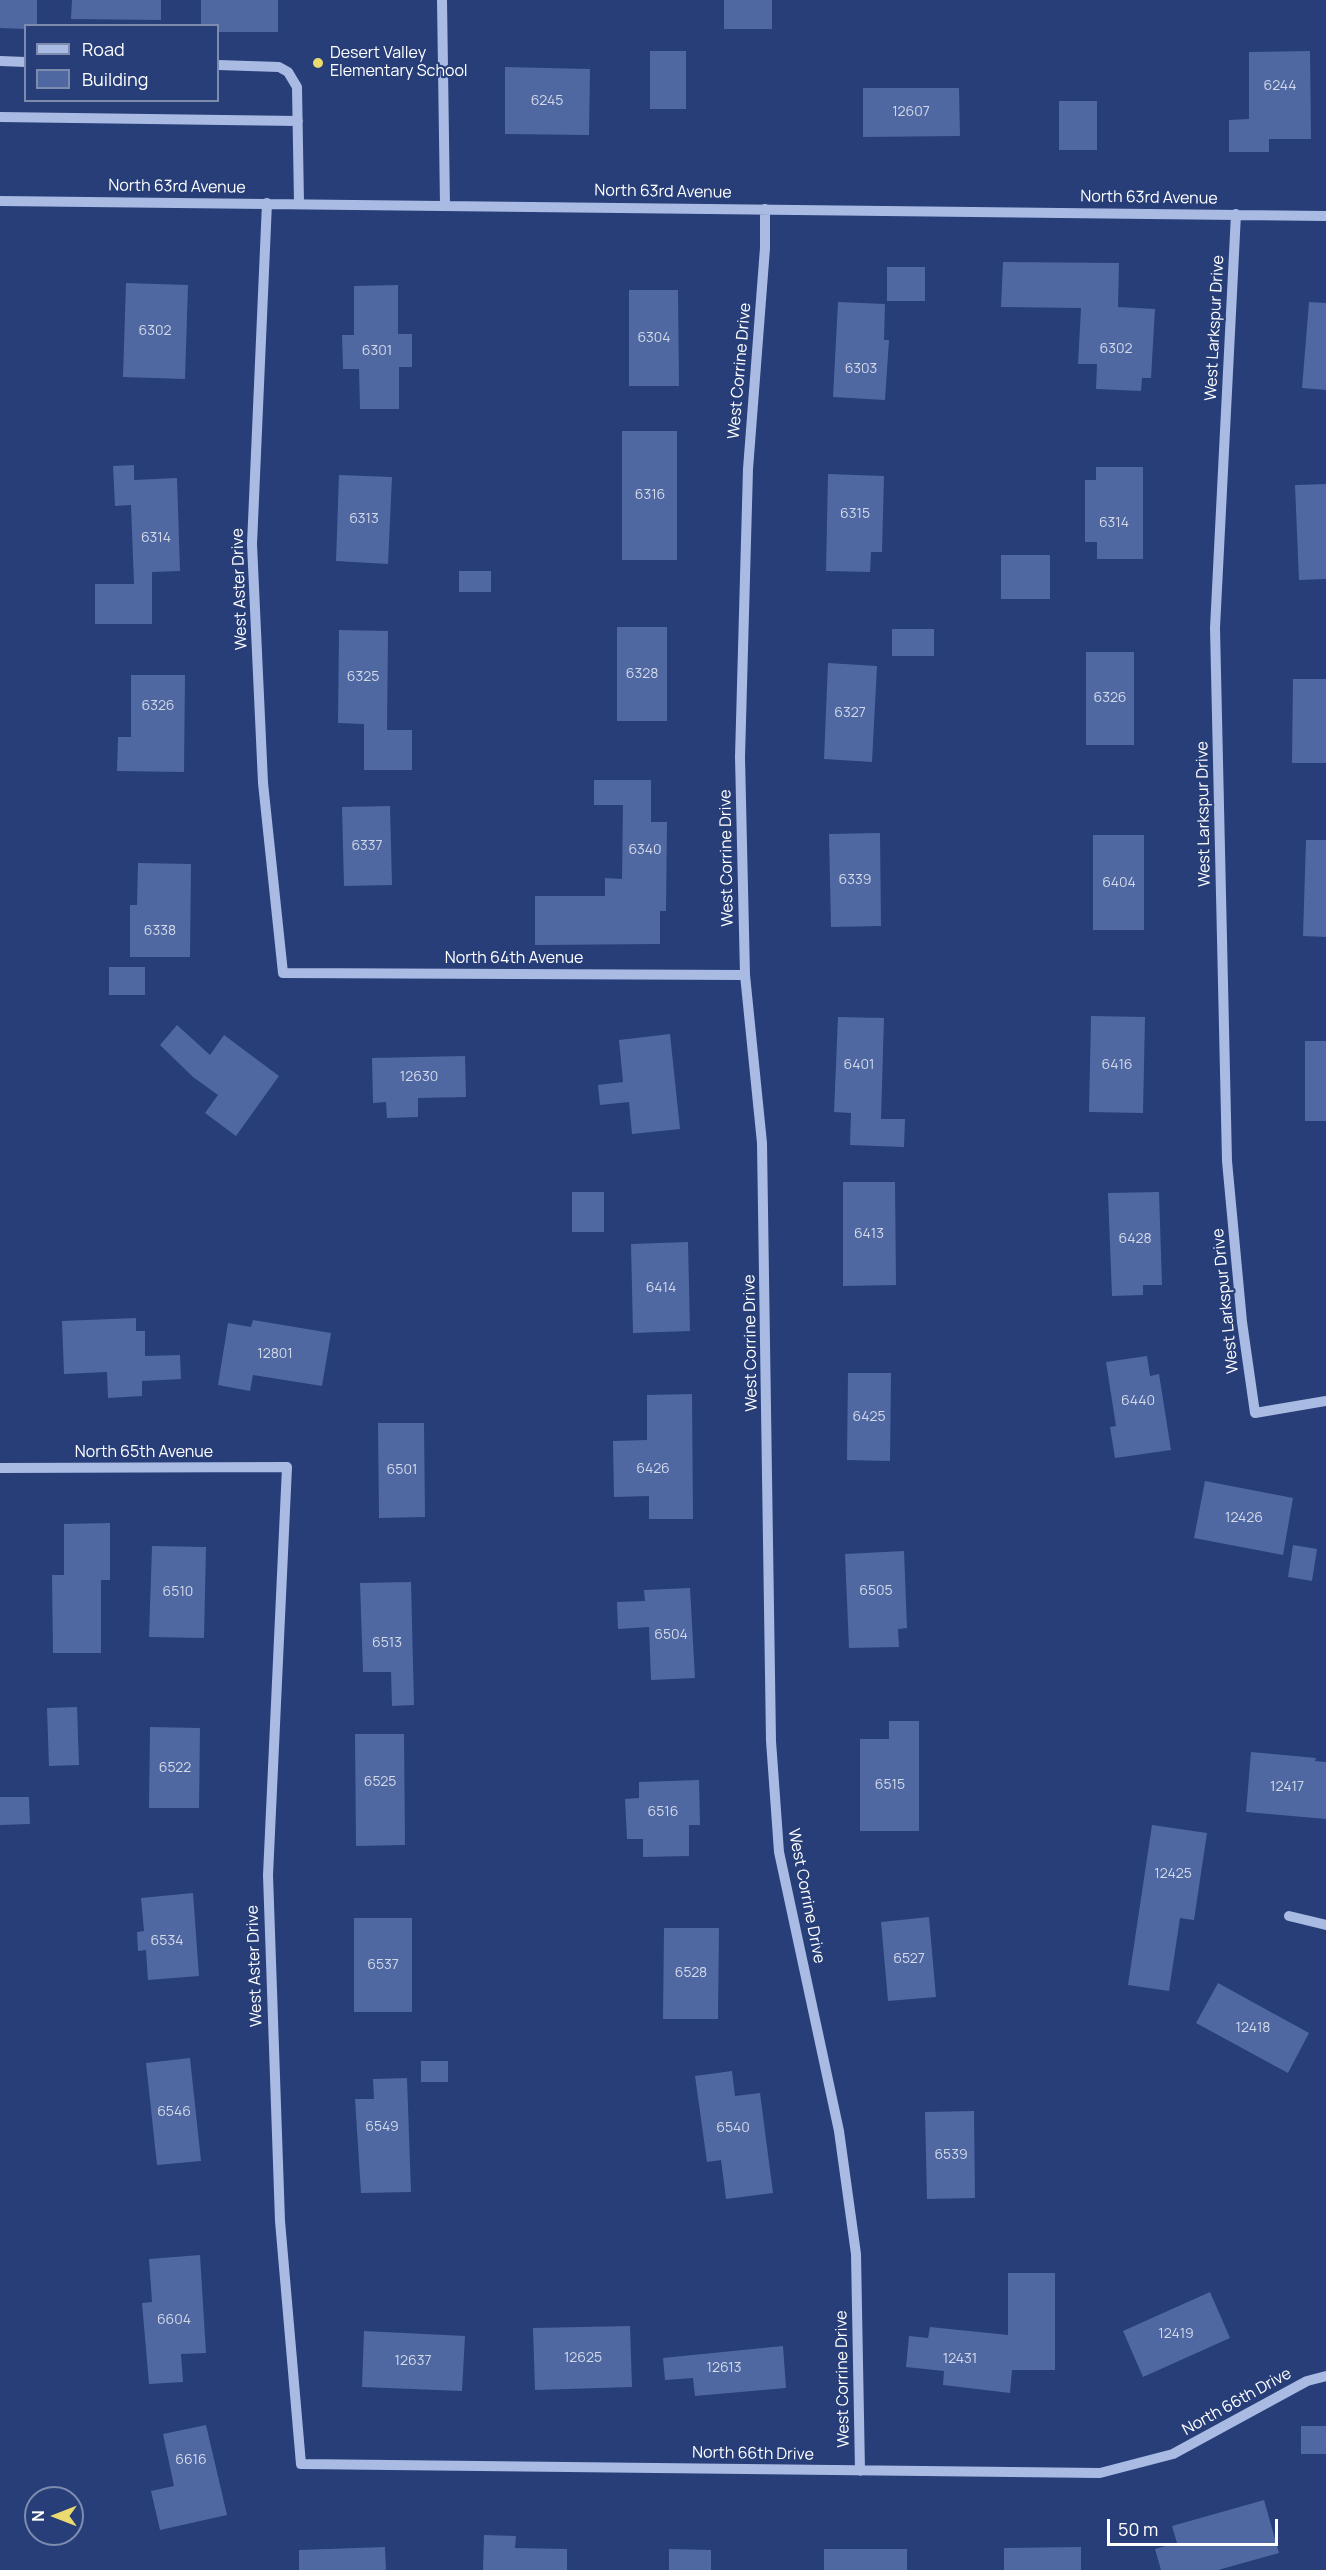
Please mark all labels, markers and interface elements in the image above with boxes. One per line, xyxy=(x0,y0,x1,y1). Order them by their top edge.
legend xyxy=(24,24,219,102)
text: Road xyxy=(82,37,125,61)
place label: Desert Valley Elementary School xyxy=(330,44,468,82)
marker: Desert Valley Elementary School xyxy=(311,56,325,70)
text: Building xyxy=(82,67,148,91)
house number: 6244 xyxy=(1263,78,1297,94)
house number: 6245 xyxy=(531,93,563,109)
house number: 12607 xyxy=(892,104,930,120)
street label: North 63rd Avenue xyxy=(108,176,246,198)
street label: North 63rd Avenue xyxy=(594,181,732,203)
street label: North 63rd Avenue xyxy=(1080,187,1218,209)
street label: West Larkspur Drive xyxy=(1202,255,1228,401)
street label: West Corrine Drive xyxy=(724,302,756,440)
house number: 6302 xyxy=(139,323,171,339)
house number: 6304 xyxy=(637,330,671,346)
house number: 6302 xyxy=(1100,341,1132,357)
house number: 6301 xyxy=(362,343,392,359)
house number: 6303 xyxy=(845,361,877,377)
house number: 6316 xyxy=(635,487,665,503)
house number: 6315 xyxy=(840,506,870,522)
house number: 6313 xyxy=(349,511,379,527)
house number: 6314 xyxy=(1099,515,1129,531)
street label: West Aster Drive xyxy=(228,528,252,650)
house number: 6314 xyxy=(141,530,171,546)
house number: 6328 xyxy=(626,666,658,682)
house number: 6325 xyxy=(347,669,379,685)
house number: 6326 xyxy=(1093,690,1127,706)
house number: 6326 xyxy=(141,698,175,714)
house number: 6327 xyxy=(834,705,866,721)
street label: West Larkspur Drive xyxy=(1193,741,1215,887)
street label: West Corrine Drive xyxy=(716,789,738,927)
house number: 6337 xyxy=(351,838,383,854)
house number: 6340 xyxy=(628,842,662,858)
house number: 6339 xyxy=(839,872,871,888)
house number: 6404 xyxy=(1102,875,1136,891)
house number: 6338 xyxy=(144,923,176,939)
street label: North 64th Avenue xyxy=(445,949,583,969)
house number: 6401 xyxy=(844,1057,874,1073)
house number: 6416 xyxy=(1101,1057,1133,1073)
house number: 12630 xyxy=(400,1069,438,1085)
house number: 6413 xyxy=(854,1226,884,1242)
street label: West Larkspur Drive xyxy=(1209,1228,1243,1374)
house number: 6428 xyxy=(1118,1231,1152,1247)
street label: West Corrine Drive xyxy=(740,1274,762,1412)
house number: 6414 xyxy=(646,1280,676,1296)
house number: 12801 xyxy=(257,1346,293,1362)
house number: 6440 xyxy=(1121,1393,1155,1409)
house number: 6425 xyxy=(852,1409,886,1425)
street label: North 65th Avenue xyxy=(75,1443,213,1463)
house number: 6426 xyxy=(636,1461,670,1477)
house number: 6501 xyxy=(387,1462,417,1478)
house number: 12426 xyxy=(1225,1510,1263,1526)
house number: 6505 xyxy=(859,1583,893,1599)
house number: 6510 xyxy=(163,1584,193,1600)
house number: 6504 xyxy=(654,1627,688,1643)
house number: 6513 xyxy=(372,1635,402,1651)
house number: 6522 xyxy=(159,1760,191,1776)
house number: 6525 xyxy=(364,1774,396,1790)
house number: 6515 xyxy=(875,1777,905,1793)
house number: 12417 xyxy=(1270,1779,1304,1795)
house number: 6516 xyxy=(648,1804,678,1820)
street label: West Corrine Drive xyxy=(784,1827,828,1965)
house number: 12425 xyxy=(1154,1866,1192,1882)
street label: West Aster Drive xyxy=(243,1905,267,2027)
house number: 6534 xyxy=(151,1933,183,1949)
house number: 6527 xyxy=(893,1951,925,1967)
house number: 6537 xyxy=(367,1957,399,1973)
house number: 6528 xyxy=(675,1965,707,1981)
house number: 12418 xyxy=(1236,2020,1270,2036)
house number: 6546 xyxy=(157,2104,191,2120)
house number: 6549 xyxy=(365,2119,399,2135)
house number: 6540 xyxy=(716,2120,750,2136)
house number: 6539 xyxy=(934,2147,968,2163)
street label: West Corrine Drive xyxy=(832,2310,854,2448)
house number: 6604 xyxy=(157,2312,191,2328)
house number: 12419 xyxy=(1158,2326,1194,2342)
house number: 12625 xyxy=(564,2350,602,2366)
house number: 12431 xyxy=(943,2351,977,2367)
house number: 12637 xyxy=(395,2353,431,2369)
house number: 12613 xyxy=(706,2360,742,2376)
street label: North 66th Drive xyxy=(1179,2364,1295,2440)
street label: North 66th Drive xyxy=(692,2443,814,2465)
house number: 6616 xyxy=(175,2452,207,2468)
north arrow xyxy=(24,2486,84,2546)
scale bar xyxy=(1110,2507,1281,2545)
text: N xyxy=(27,2510,49,2522)
text: 50 m xyxy=(1118,2517,1158,2541)

